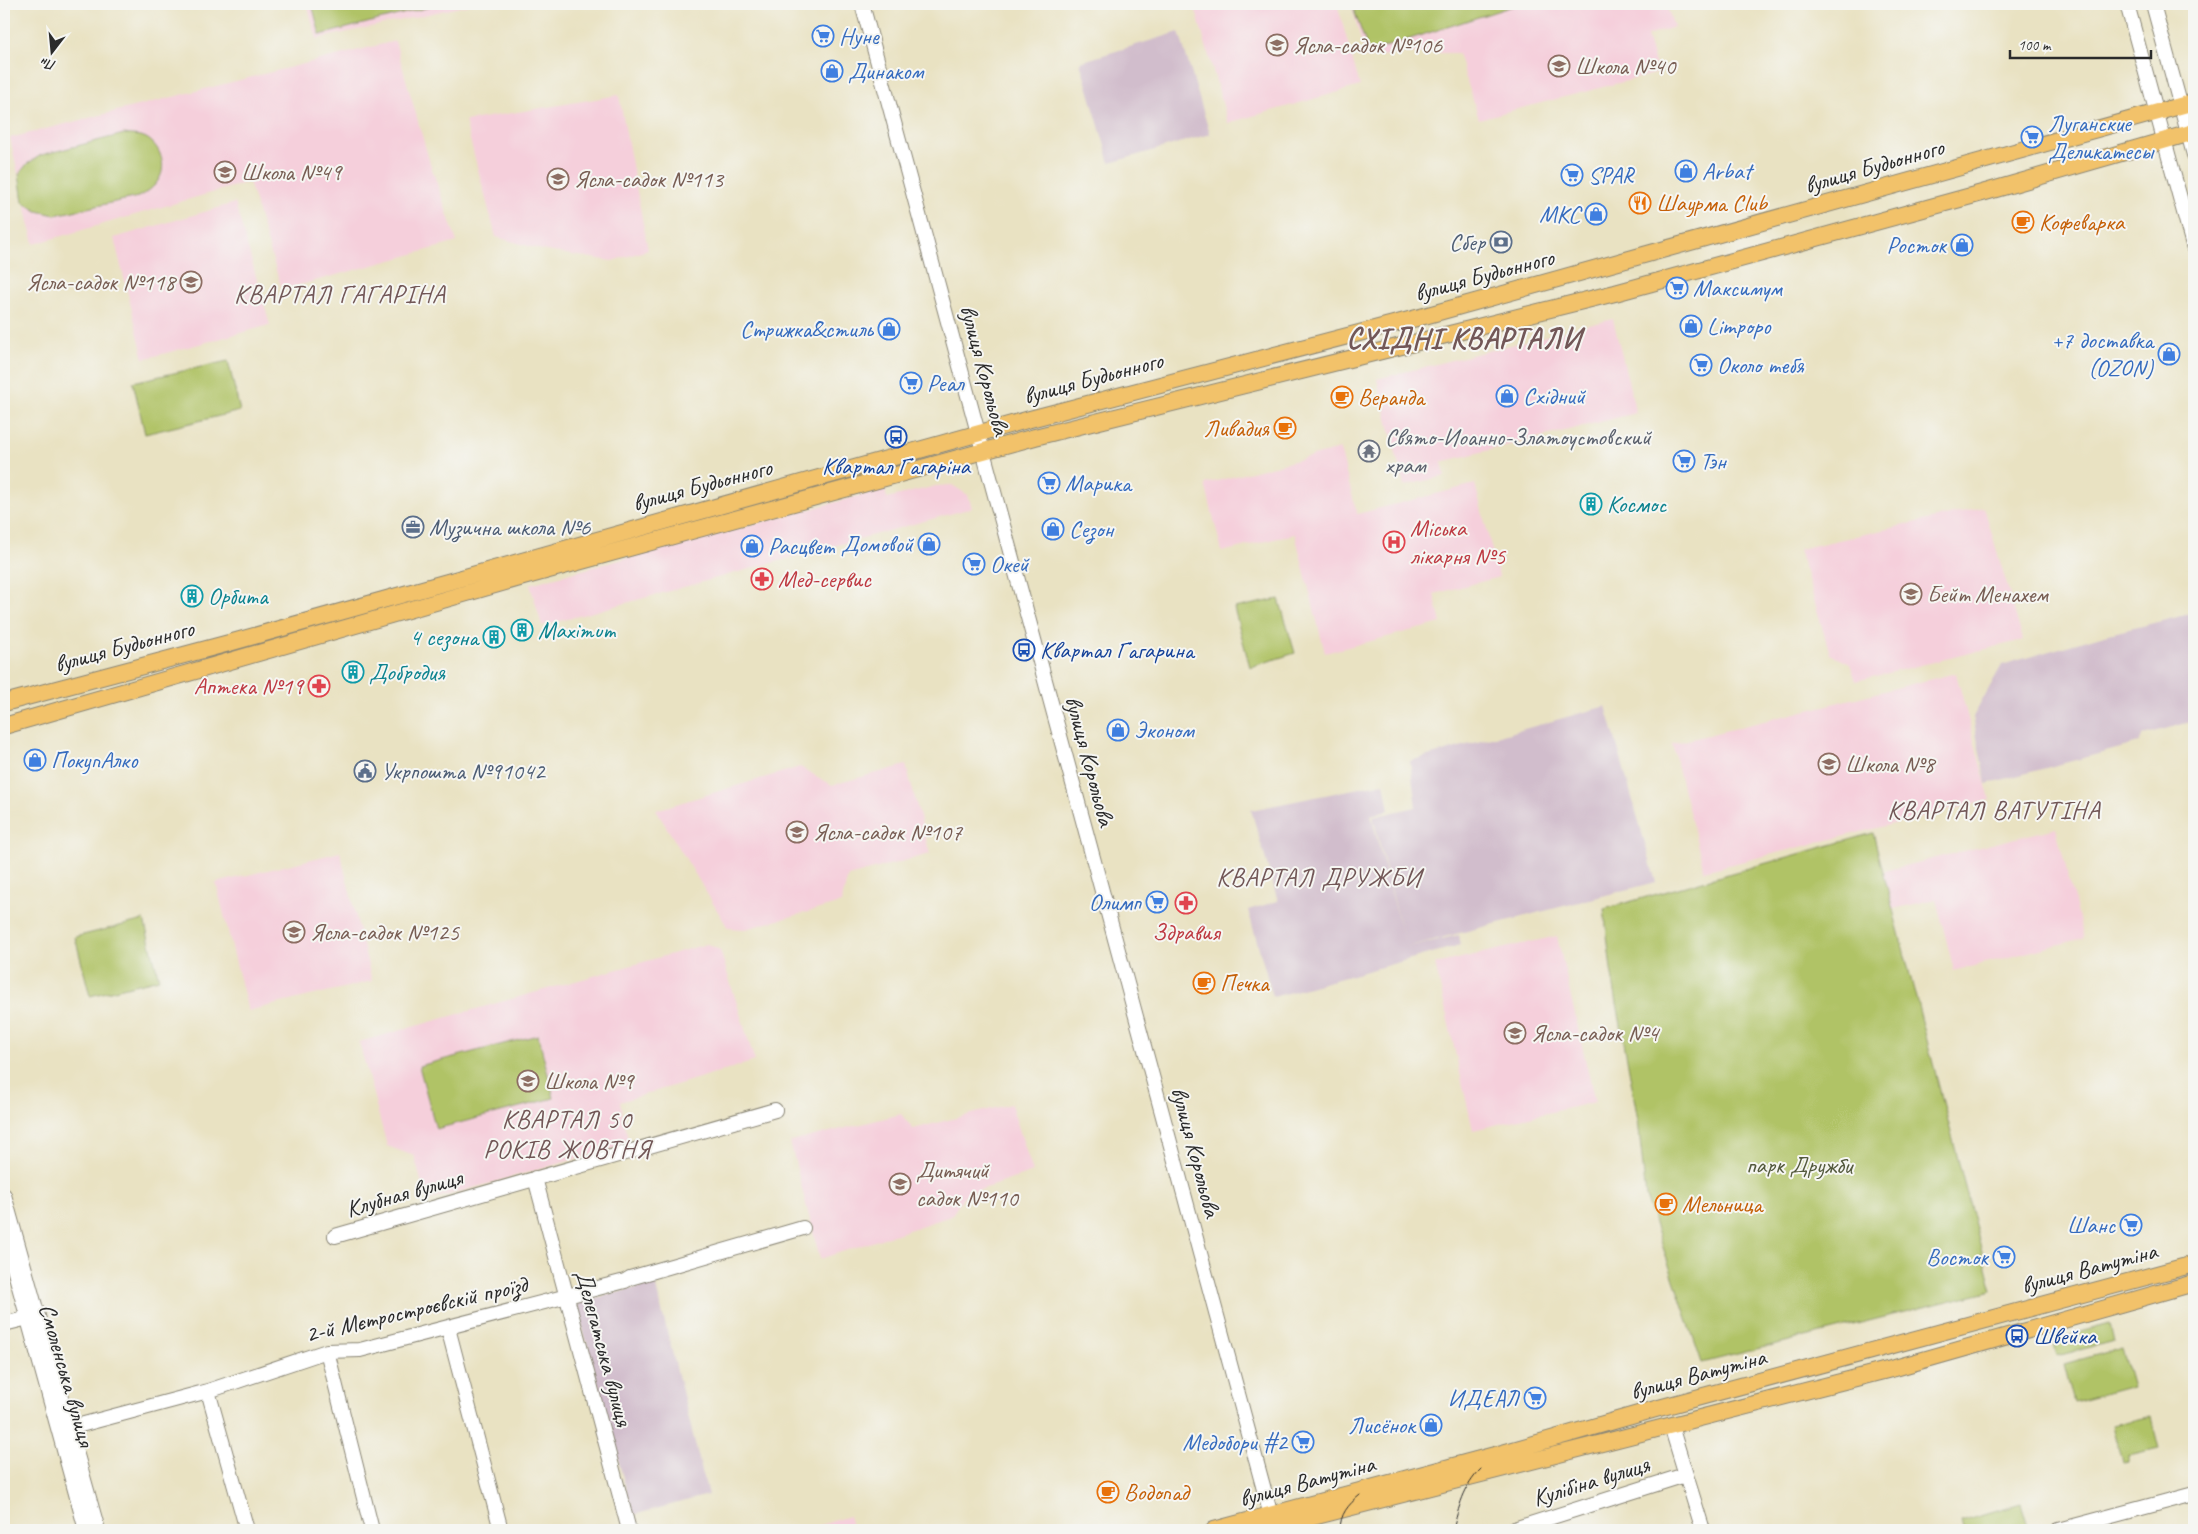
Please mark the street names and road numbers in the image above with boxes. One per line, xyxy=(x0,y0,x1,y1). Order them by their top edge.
street label: вулиця Будьонного xyxy=(1801,131,1948,200)
street label: вулиця Будьонного xyxy=(1411,242,1559,308)
street label: вулиця Корольова xyxy=(953,302,1017,440)
street label: вулиця Будьонного xyxy=(1020,345,1168,411)
street label: вулиця Будьонного xyxy=(629,452,777,518)
street label: вулиця Будьонного xyxy=(51,613,199,679)
street label: вулиця Корольова xyxy=(1058,693,1122,831)
street label: вулиця Корольова xyxy=(1164,1084,1228,1222)
street label: Клубная вулиця xyxy=(342,1162,467,1224)
street label: вулиця Ватутіна xyxy=(2018,1235,2162,1301)
street label: Делегатська вулиця xyxy=(569,1267,640,1431)
street label: 2-й Мєтростроєвскій проїзд xyxy=(302,1268,532,1350)
street label: Смоленська вулиця xyxy=(32,1300,102,1452)
street label: вулиця Ватутіна xyxy=(1627,1341,1771,1407)
street label: вулиця Ватутіна xyxy=(1236,1448,1380,1514)
street label: Кулібіна вулиця xyxy=(1529,1449,1654,1513)

